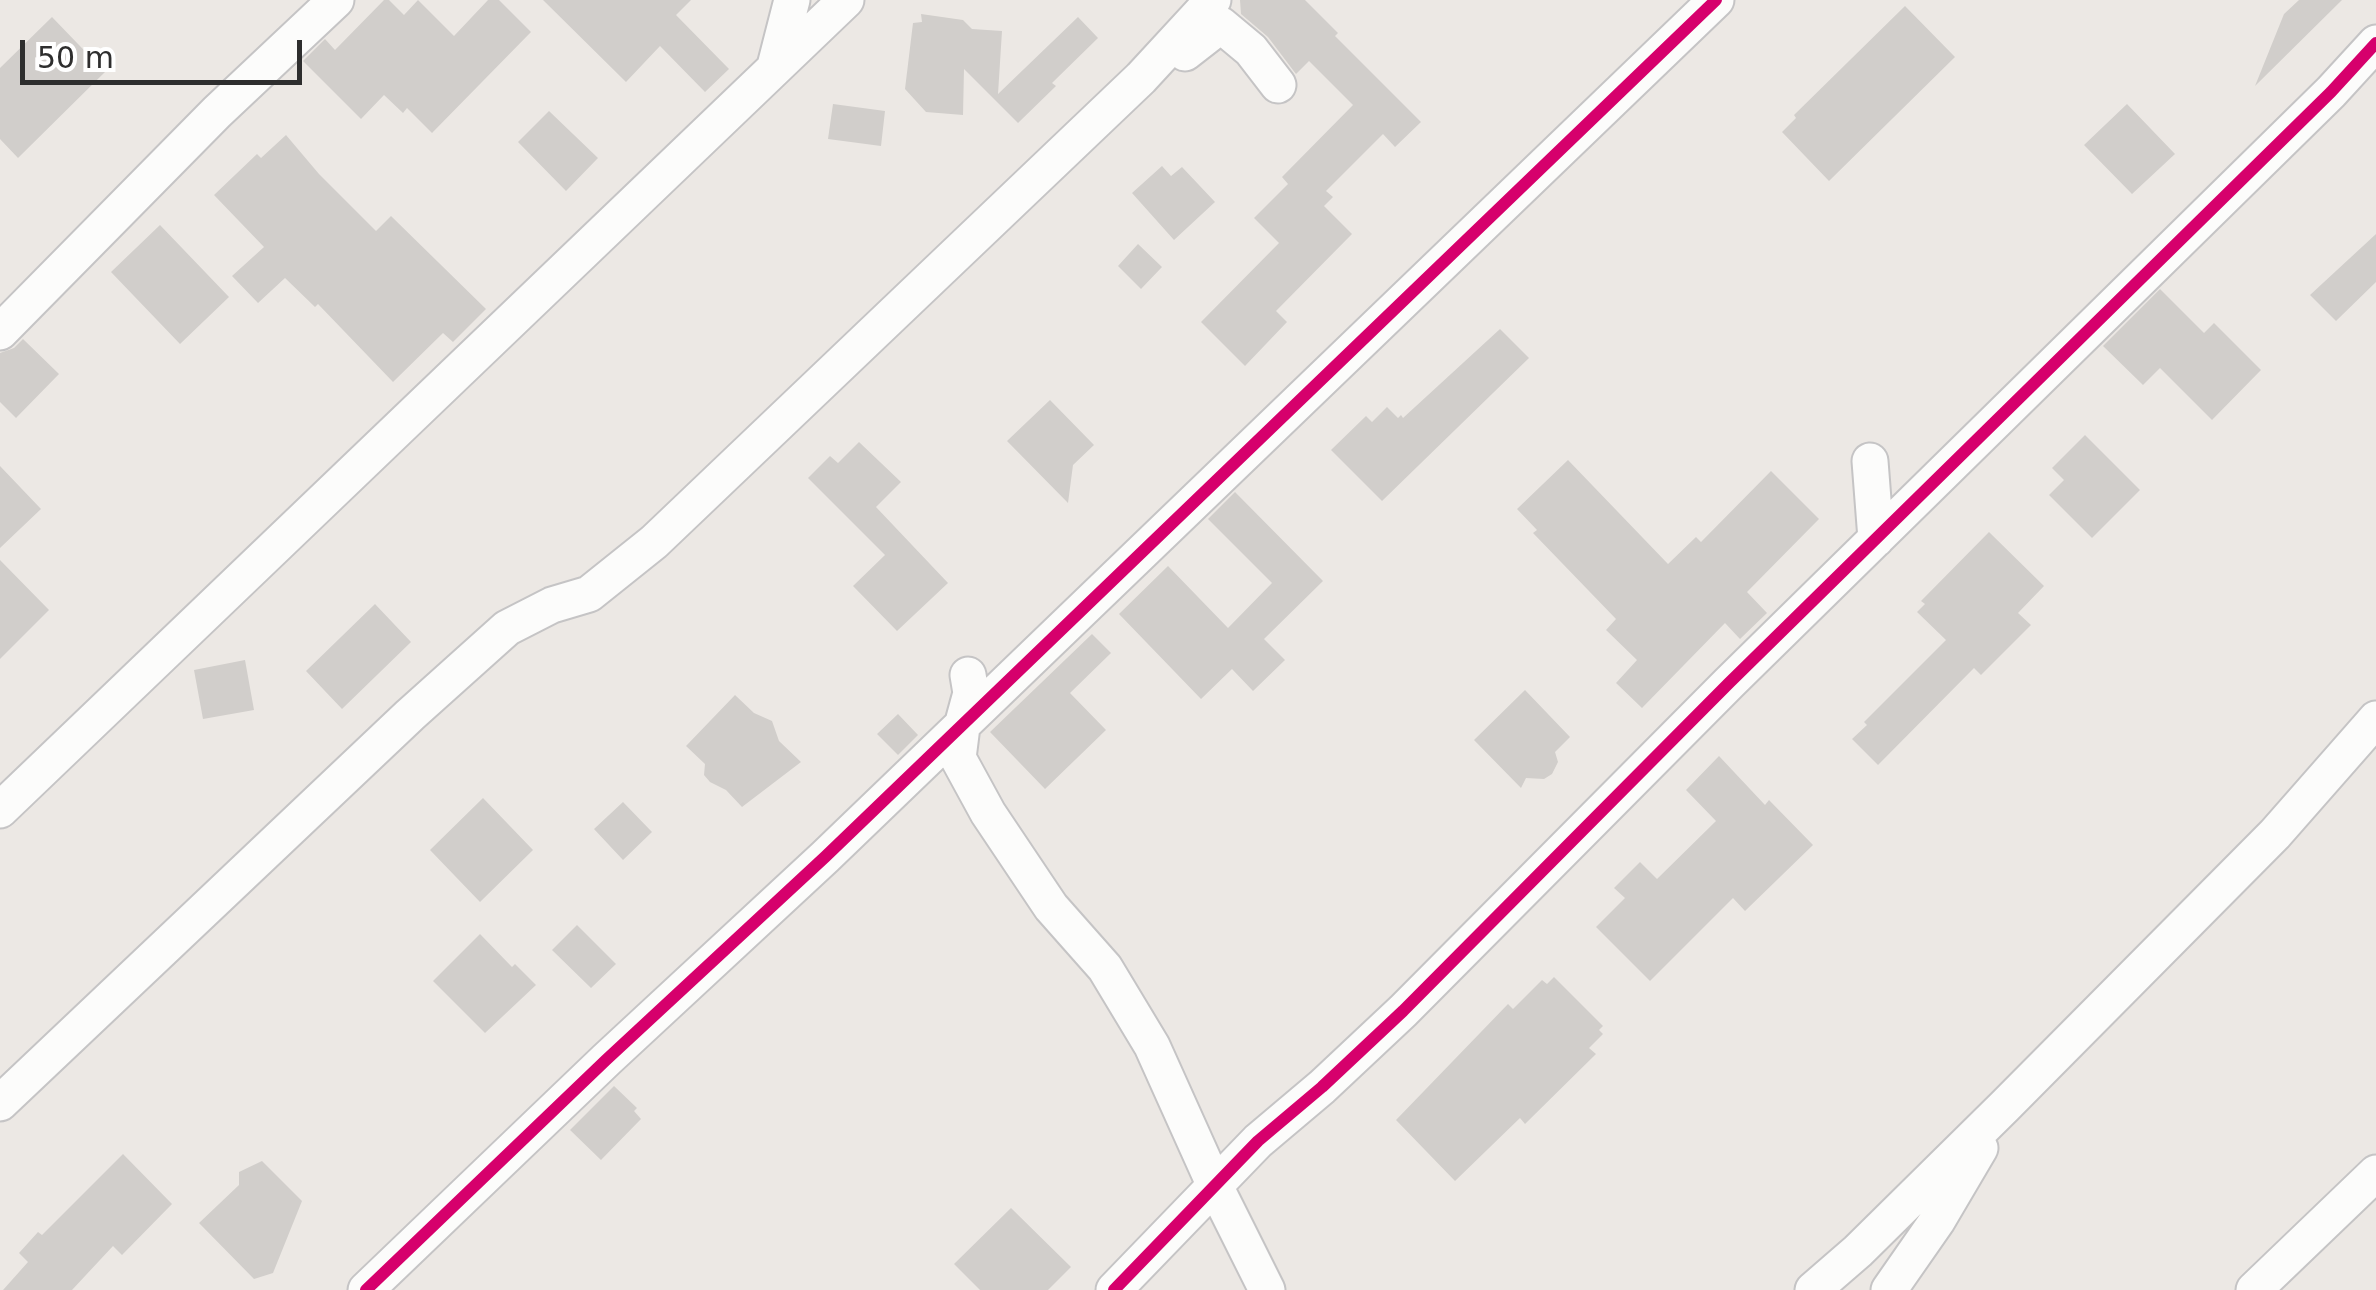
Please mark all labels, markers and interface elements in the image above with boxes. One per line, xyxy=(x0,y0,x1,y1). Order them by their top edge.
scale bar xyxy=(25,20,308,82)
text: 50 m xyxy=(37,40,114,75)

